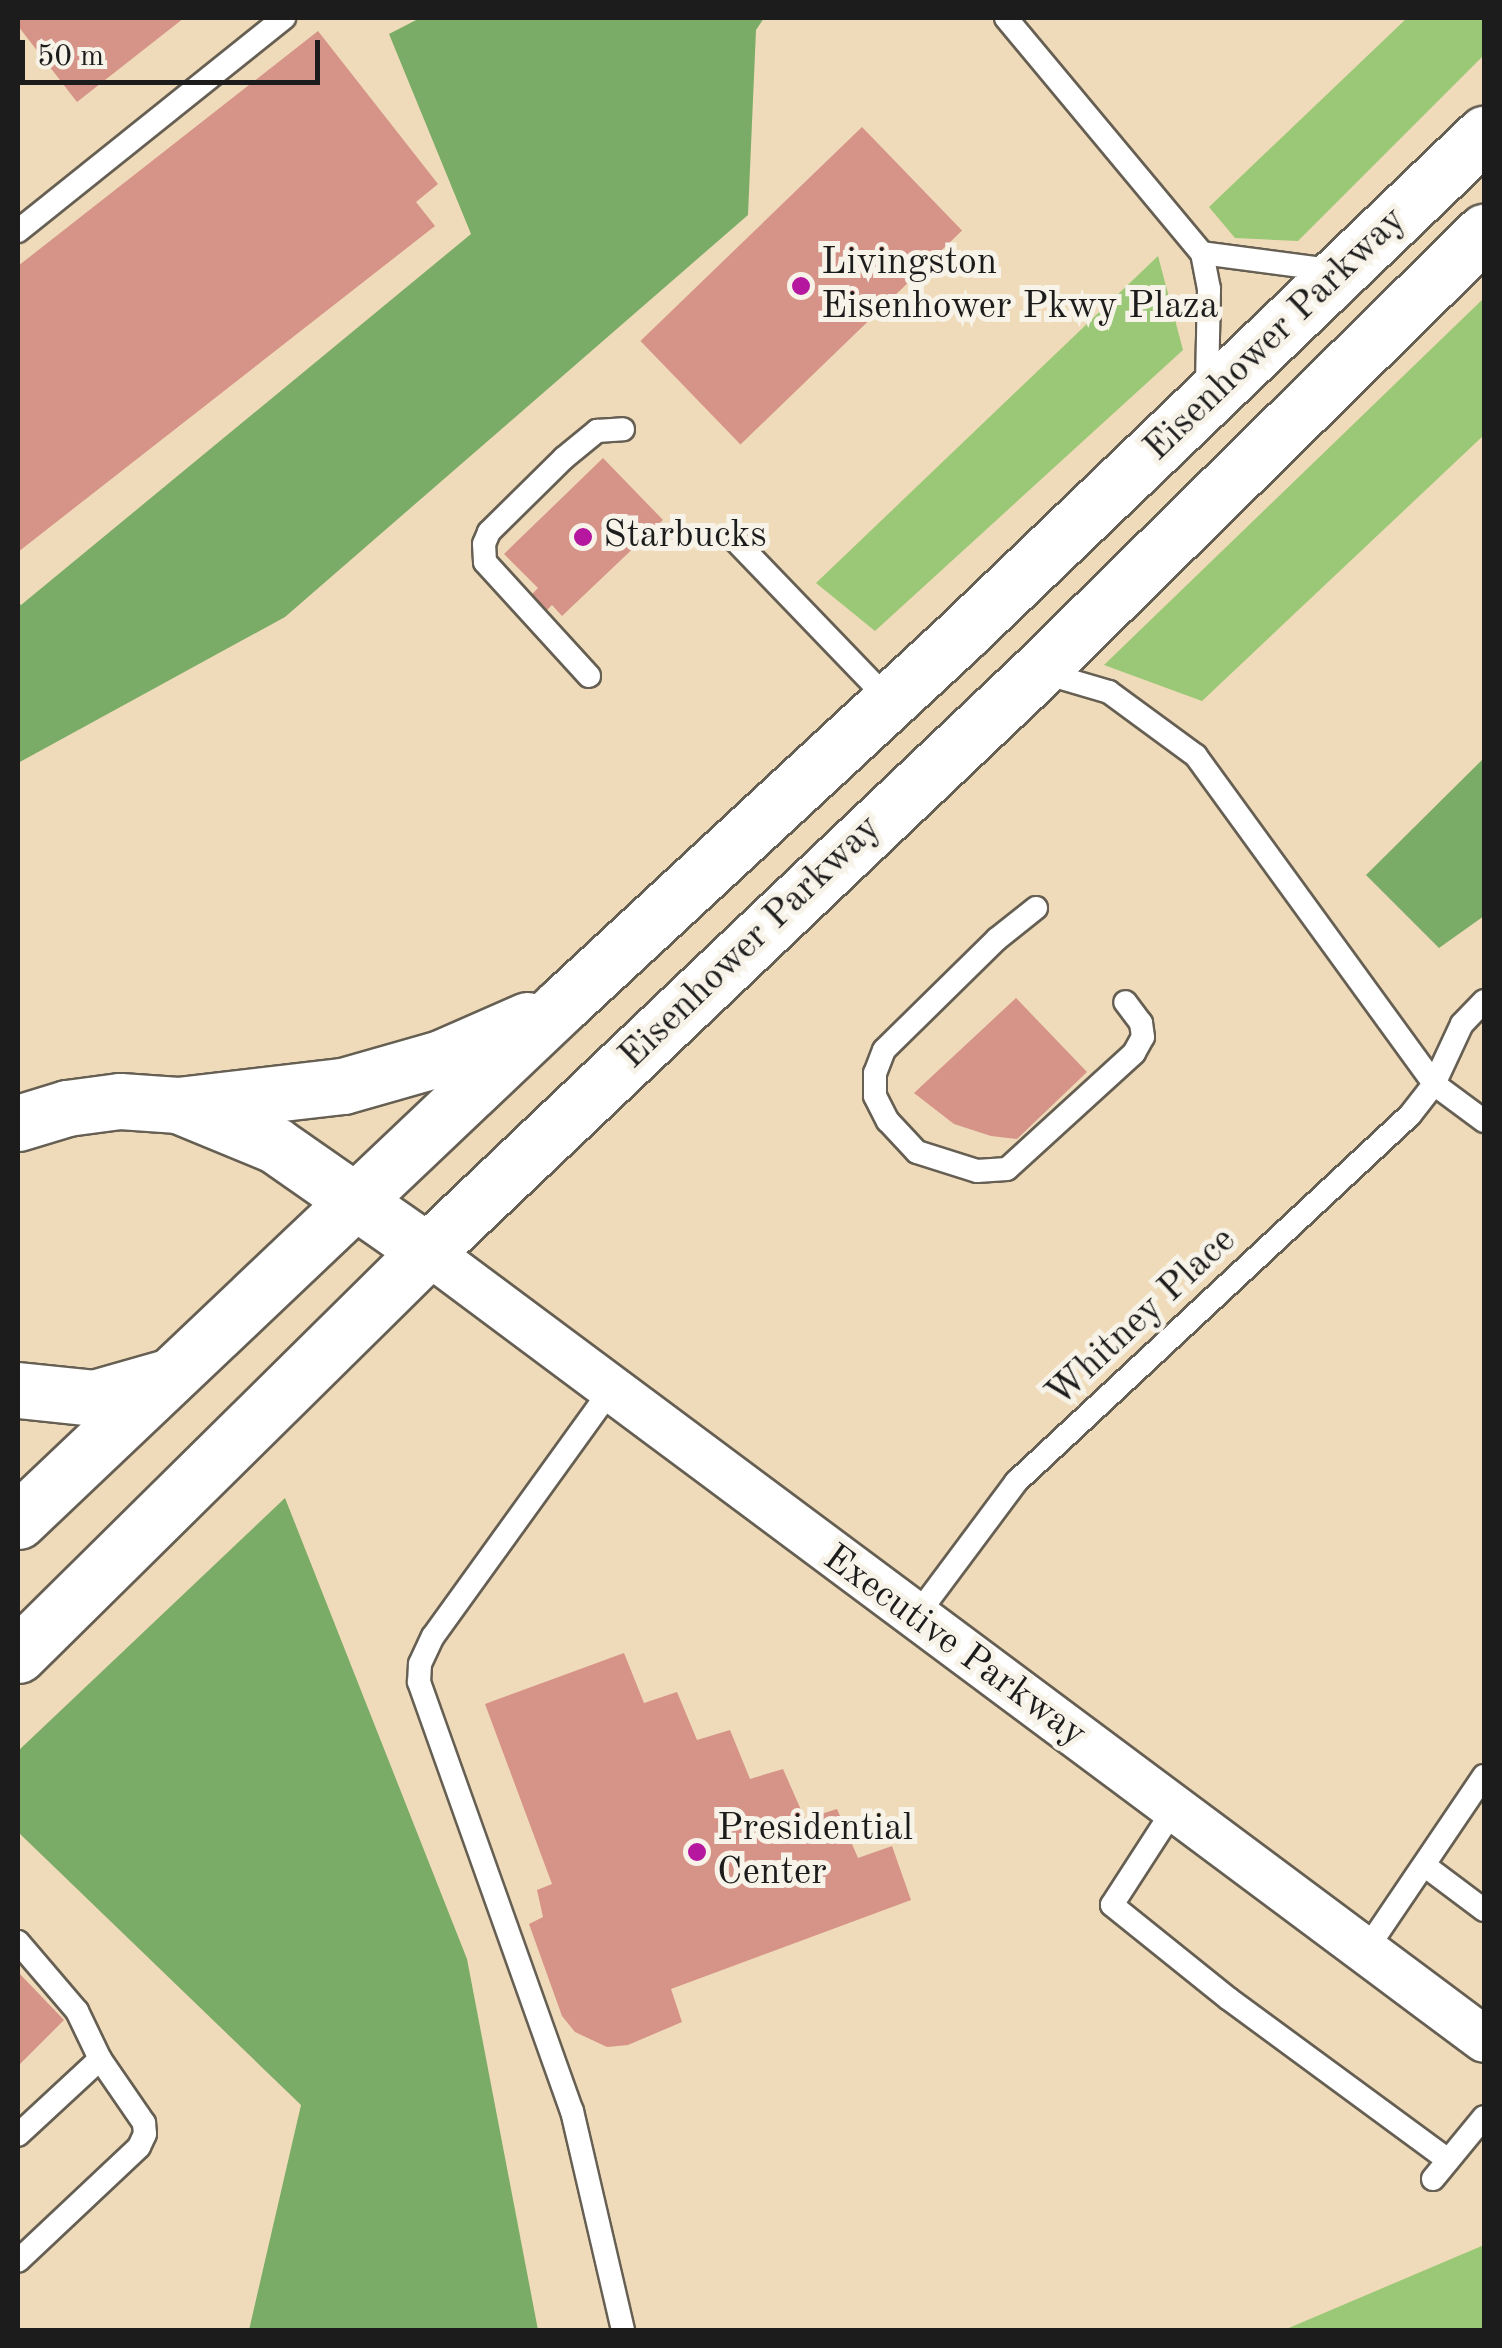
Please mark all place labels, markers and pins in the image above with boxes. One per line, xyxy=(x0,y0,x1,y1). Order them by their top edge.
place label: Livingston Eisenhower Pkwy Plaza xyxy=(821,241,1218,330)
marker: Livingston Eisenhower Pkwy Plaza xyxy=(790,275,812,297)
place label: Starbucks xyxy=(603,514,767,560)
marker: Starbucks xyxy=(572,526,594,548)
place label: Presidential Center xyxy=(717,1807,913,1896)
marker: Presidential Center xyxy=(686,1841,708,1863)

